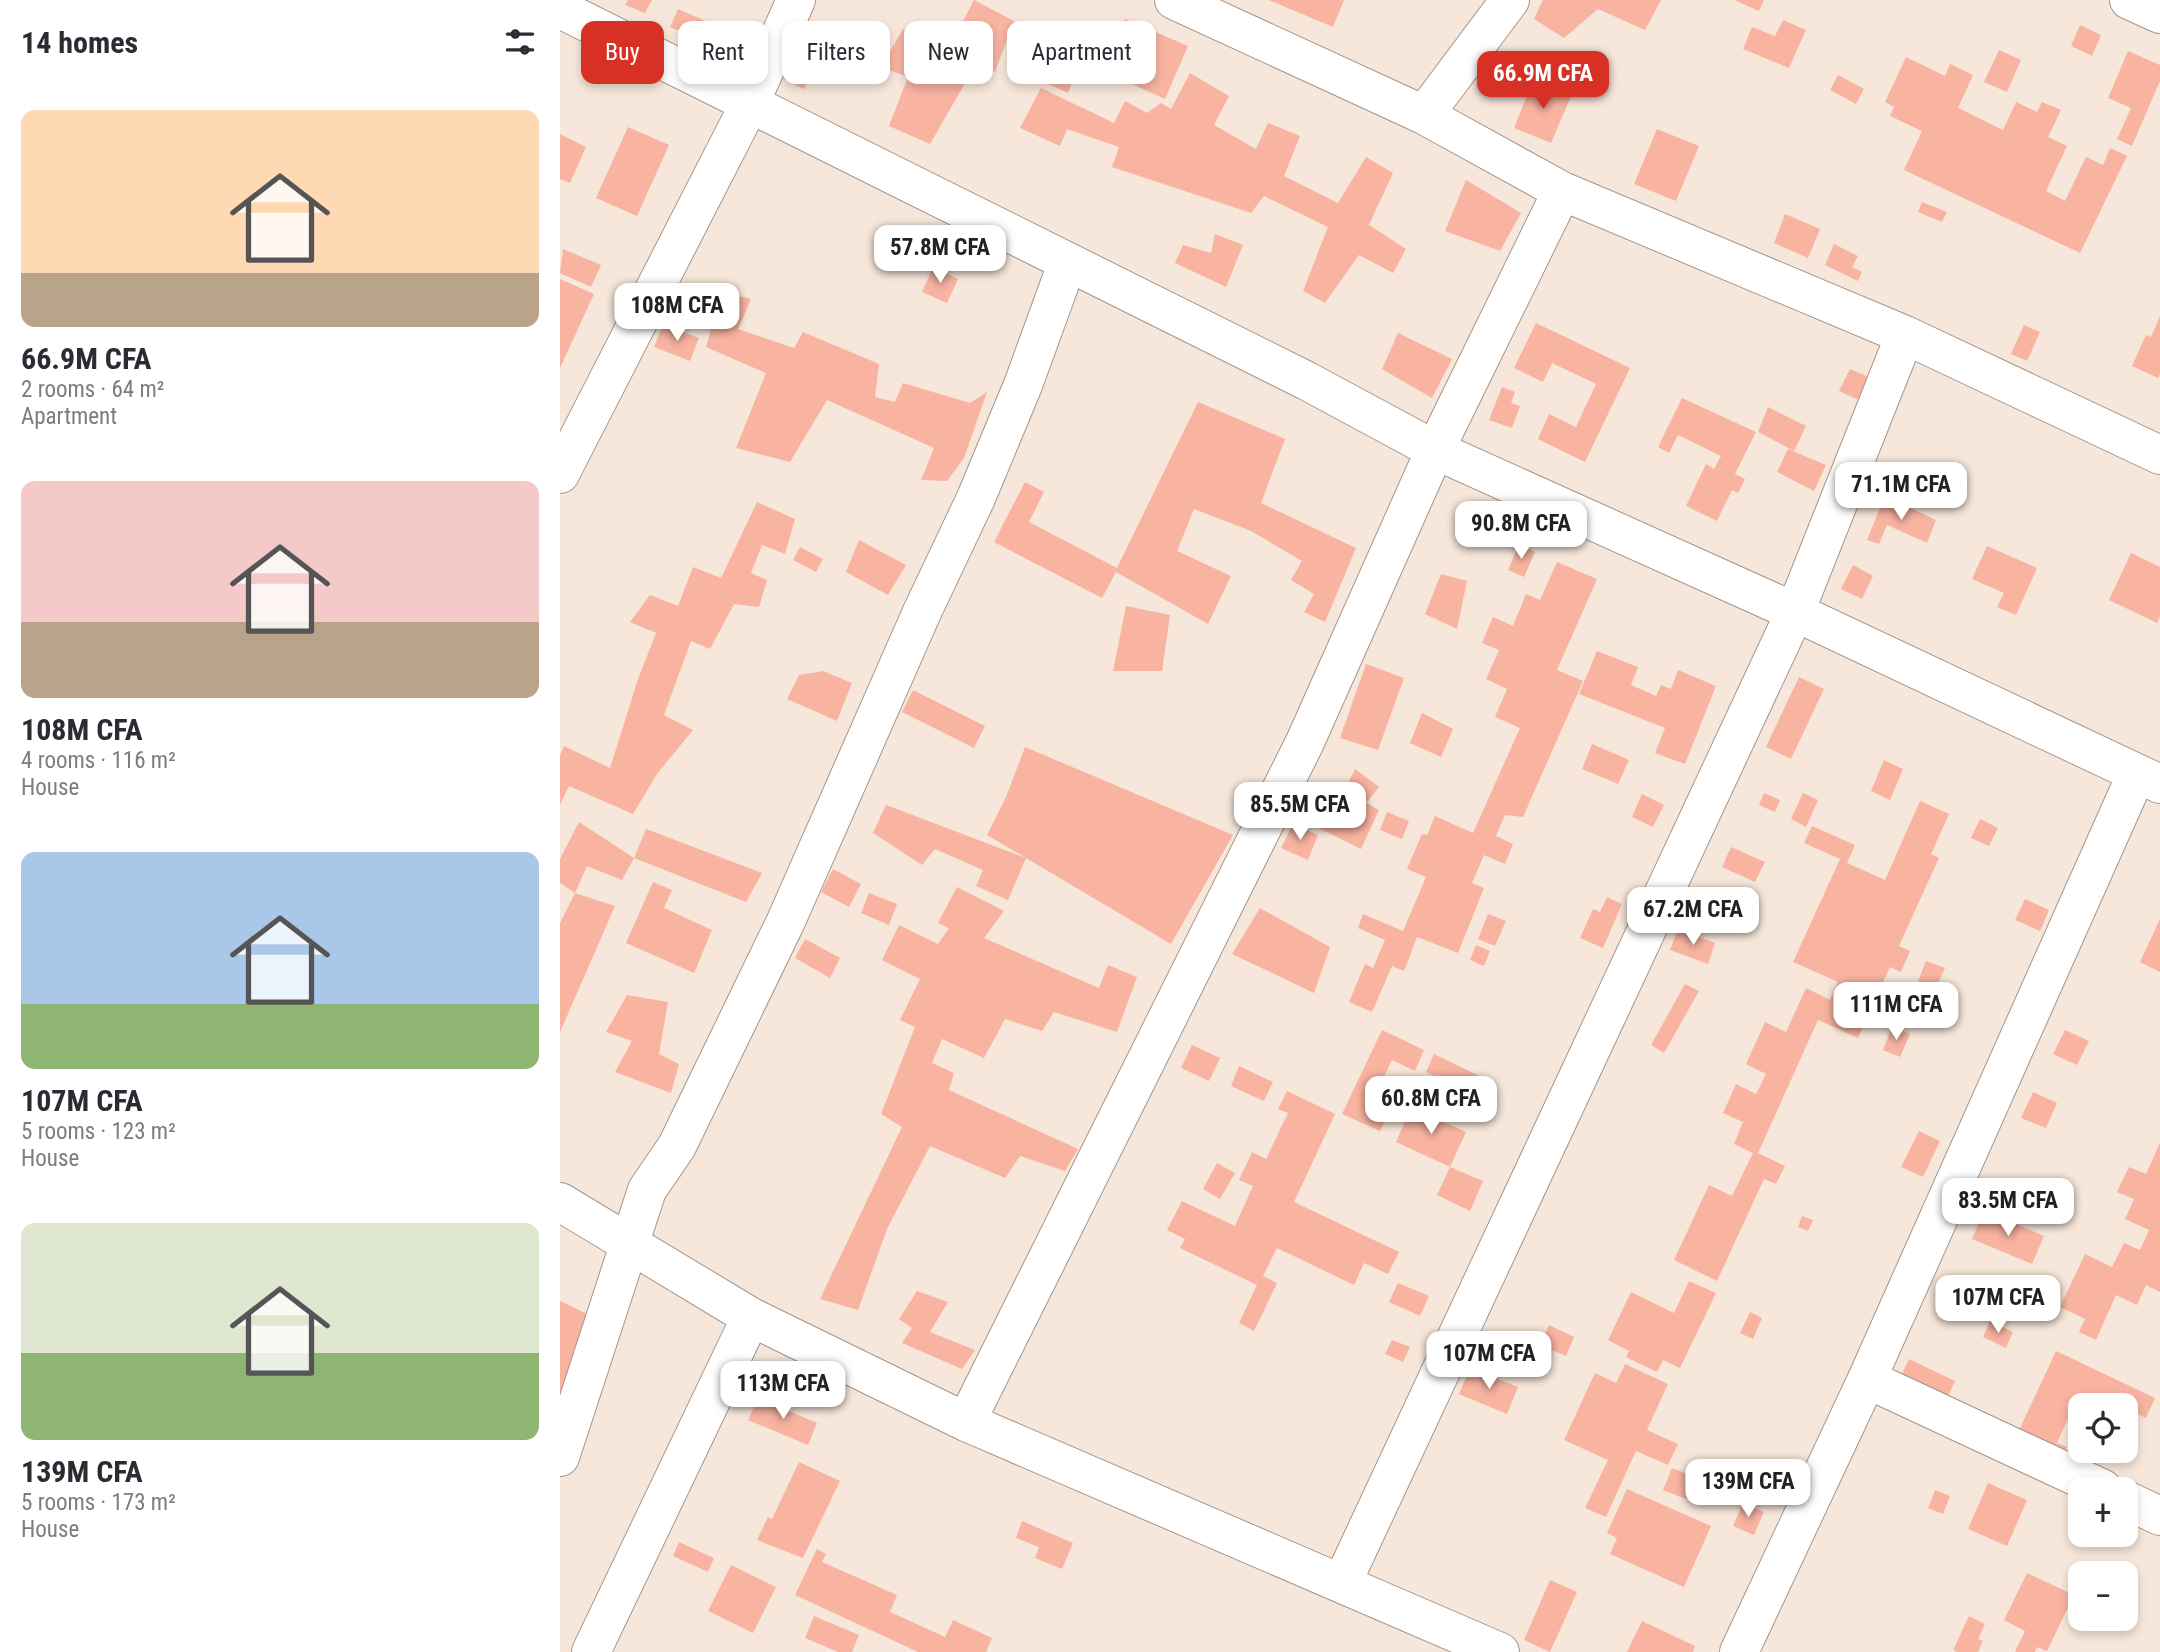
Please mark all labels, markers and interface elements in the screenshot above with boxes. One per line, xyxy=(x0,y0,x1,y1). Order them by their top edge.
chip: Buy xyxy=(581,21,664,84)
chip: Rent xyxy=(678,21,768,84)
chip: Filters xyxy=(782,21,890,84)
chip: New xyxy=(904,21,993,84)
chip: Apartment xyxy=(1007,21,1156,84)
icon: filters xyxy=(501,23,539,61)
text: 14 homes xyxy=(21,25,138,60)
pin: 66.9M CFA xyxy=(1463,52,1623,111)
text: 66.9M CFA xyxy=(1493,60,1593,87)
icon: home xyxy=(217,155,343,281)
pin: 57.8M CFA xyxy=(860,226,1020,285)
text: 57.8M CFA xyxy=(890,234,990,261)
pin: 108M CFA xyxy=(605,284,749,343)
text: 108M CFA xyxy=(630,292,724,319)
text: 66.9M CFA xyxy=(21,341,151,376)
text: 2 rooms · 64 m² xyxy=(21,376,164,403)
text: Apartment xyxy=(21,403,117,430)
pin: 71.1M CFA xyxy=(1821,462,1981,522)
text: 71.1M CFA xyxy=(1851,471,1951,498)
pin: 90.8M CFA xyxy=(1441,502,1601,561)
text: 90.8M CFA xyxy=(1471,510,1571,537)
icon: home xyxy=(217,526,343,652)
text: 108M CFA xyxy=(21,712,143,747)
text: 4 rooms · 116 m² xyxy=(21,747,176,774)
text: House xyxy=(21,774,79,801)
pin: 85.5M CFA xyxy=(1220,782,1380,842)
text: 85.5M CFA xyxy=(1250,791,1350,818)
pin: 67.2M CFA xyxy=(1613,888,1773,947)
text: 67.2M CFA xyxy=(1643,896,1743,923)
icon: home xyxy=(217,897,343,1023)
pin: 111M CFA xyxy=(1824,982,1968,1042)
text: 111M CFA xyxy=(1849,991,1943,1018)
pin: 60.8M CFA xyxy=(1351,1076,1511,1136)
text: 107M CFA xyxy=(21,1083,143,1118)
text: 60.8M CFA xyxy=(1381,1085,1481,1112)
text: 5 rooms · 123 m² xyxy=(21,1118,176,1145)
text: House xyxy=(21,1145,79,1172)
pin: 83.5M CFA xyxy=(1928,1178,2088,1238)
text: 83.5M CFA xyxy=(1958,1187,2058,1214)
icon: home xyxy=(217,1268,343,1394)
pin: 107M CFA xyxy=(1926,1276,2070,1335)
text: 107M CFA xyxy=(1951,1284,2045,1311)
pin: 107M CFA xyxy=(1417,1332,1561,1391)
text: 107M CFA xyxy=(1442,1340,1536,1367)
pin: 113M CFA xyxy=(711,1362,855,1421)
text: 113M CFA xyxy=(736,1370,830,1397)
map controls xyxy=(2068,1393,2138,1631)
button: locate xyxy=(2068,1393,2138,1463)
text: 139M CFA xyxy=(21,1454,143,1489)
pin: 139M CFA xyxy=(1676,1460,1820,1519)
text: 139M CFA xyxy=(1701,1468,1795,1495)
button: + xyxy=(2068,1477,2138,1547)
text: 5 rooms · 173 m² xyxy=(21,1489,176,1516)
text: House xyxy=(21,1516,79,1543)
button: − xyxy=(2068,1561,2138,1631)

